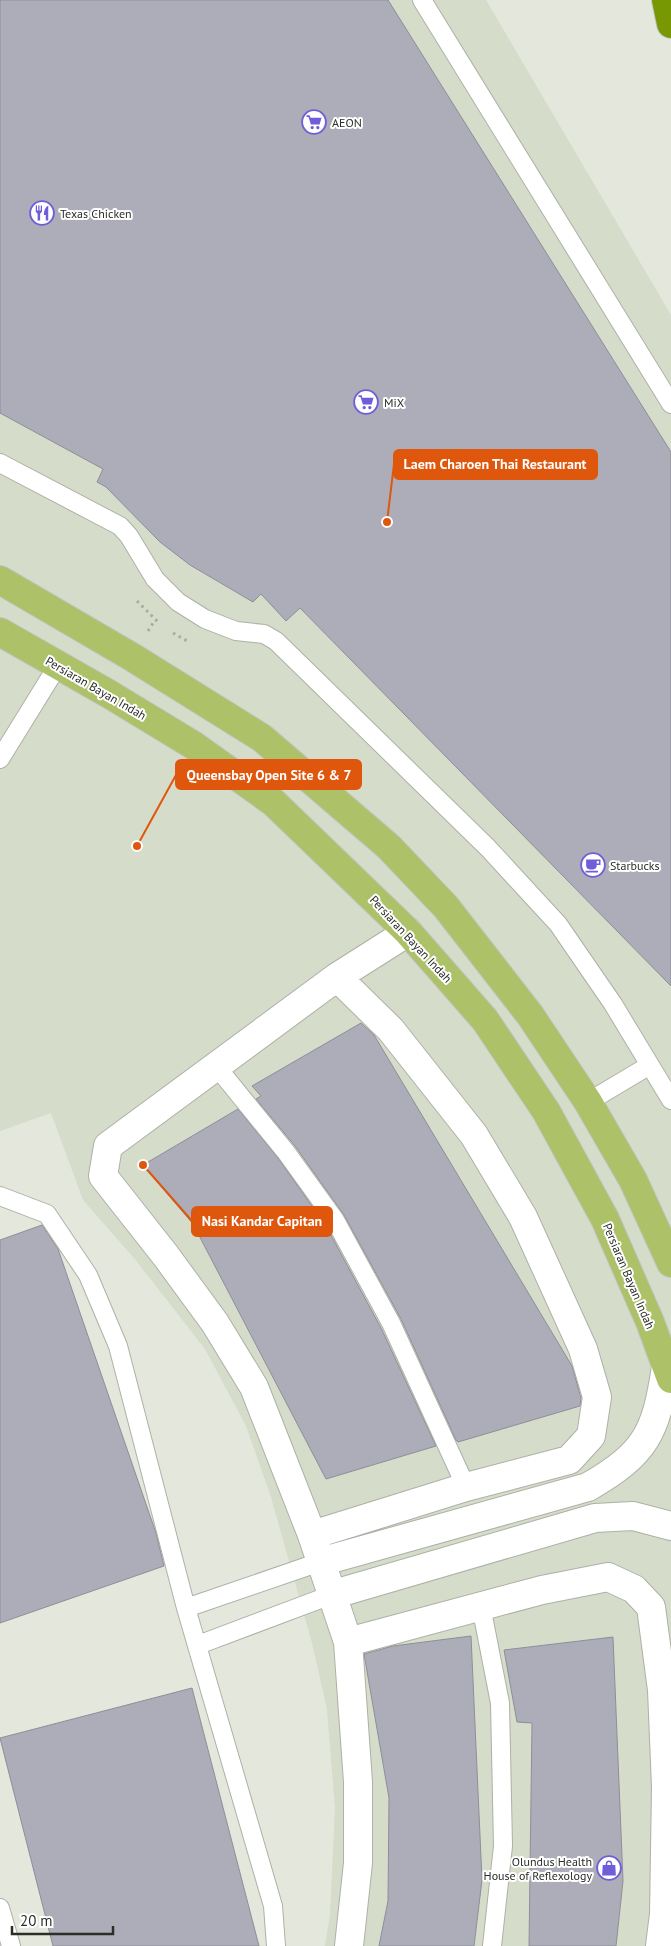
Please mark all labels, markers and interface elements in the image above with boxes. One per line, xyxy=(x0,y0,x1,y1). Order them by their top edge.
supermarket icon: AEON xyxy=(301,109,327,135)
place label: AEON xyxy=(332,115,362,130)
restaurant icon: Texas Chicken xyxy=(29,200,55,226)
place label: Texas Chicken xyxy=(60,206,132,221)
supermarket icon: MiX xyxy=(353,389,379,415)
place label: MiX xyxy=(384,395,405,410)
callout: Laem Charoen Thai Restaurant xyxy=(394,450,597,479)
text: Laem Charoen Thai Restaurant xyxy=(404,455,587,473)
street label: Persiaran Bayan Indah xyxy=(43,653,149,723)
callout: Queensbay Open Site 6 & 7 xyxy=(176,760,361,789)
text: Queensbay Open Site 6 & 7 xyxy=(187,766,351,784)
cafe icon: Starbucks xyxy=(580,852,606,878)
place label: Starbucks xyxy=(610,858,660,873)
street label: Persiaran Bayan Indah xyxy=(367,892,455,986)
callout: Nasi Kandar Capitan xyxy=(192,1207,332,1236)
text: Nasi Kandar Capitan xyxy=(202,1212,322,1230)
street label: Persiaran Bayan Indah xyxy=(600,1221,658,1331)
place label: Olundus Health House of Reflexology xyxy=(484,1854,592,1883)
shop icon: Olundus Health House of Reflexology xyxy=(596,1855,622,1881)
scale bar xyxy=(12,1904,114,1936)
text: 20 m xyxy=(20,1911,53,1930)

